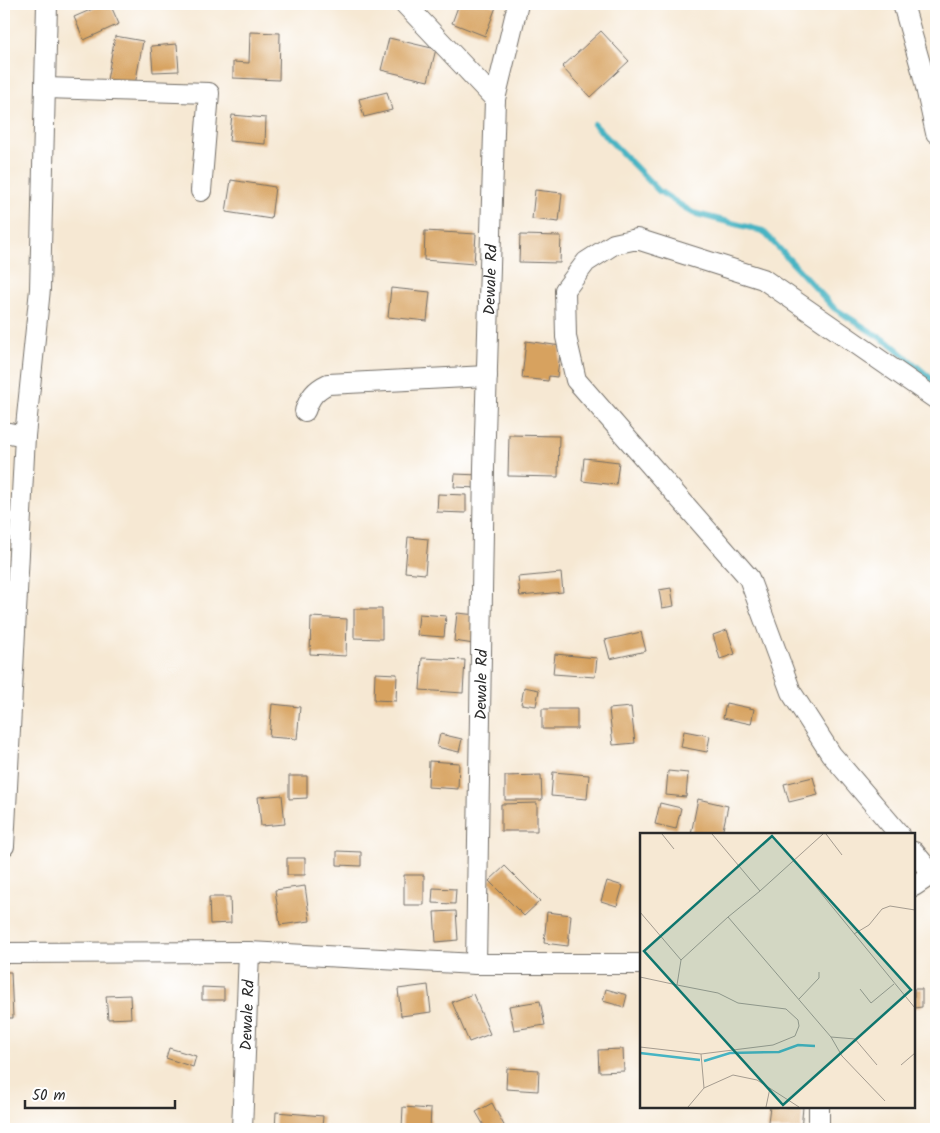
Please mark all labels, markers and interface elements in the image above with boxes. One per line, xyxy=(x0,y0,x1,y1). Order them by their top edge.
street label: Dewale Rd xyxy=(478,243,505,315)
street label: Dewale Rd xyxy=(469,648,495,720)
inset map xyxy=(640,833,915,1108)
street label: Dewale Rd xyxy=(234,978,262,1051)
scale bar xyxy=(25,1078,175,1110)
text: 50 m xyxy=(32,1084,66,1108)

